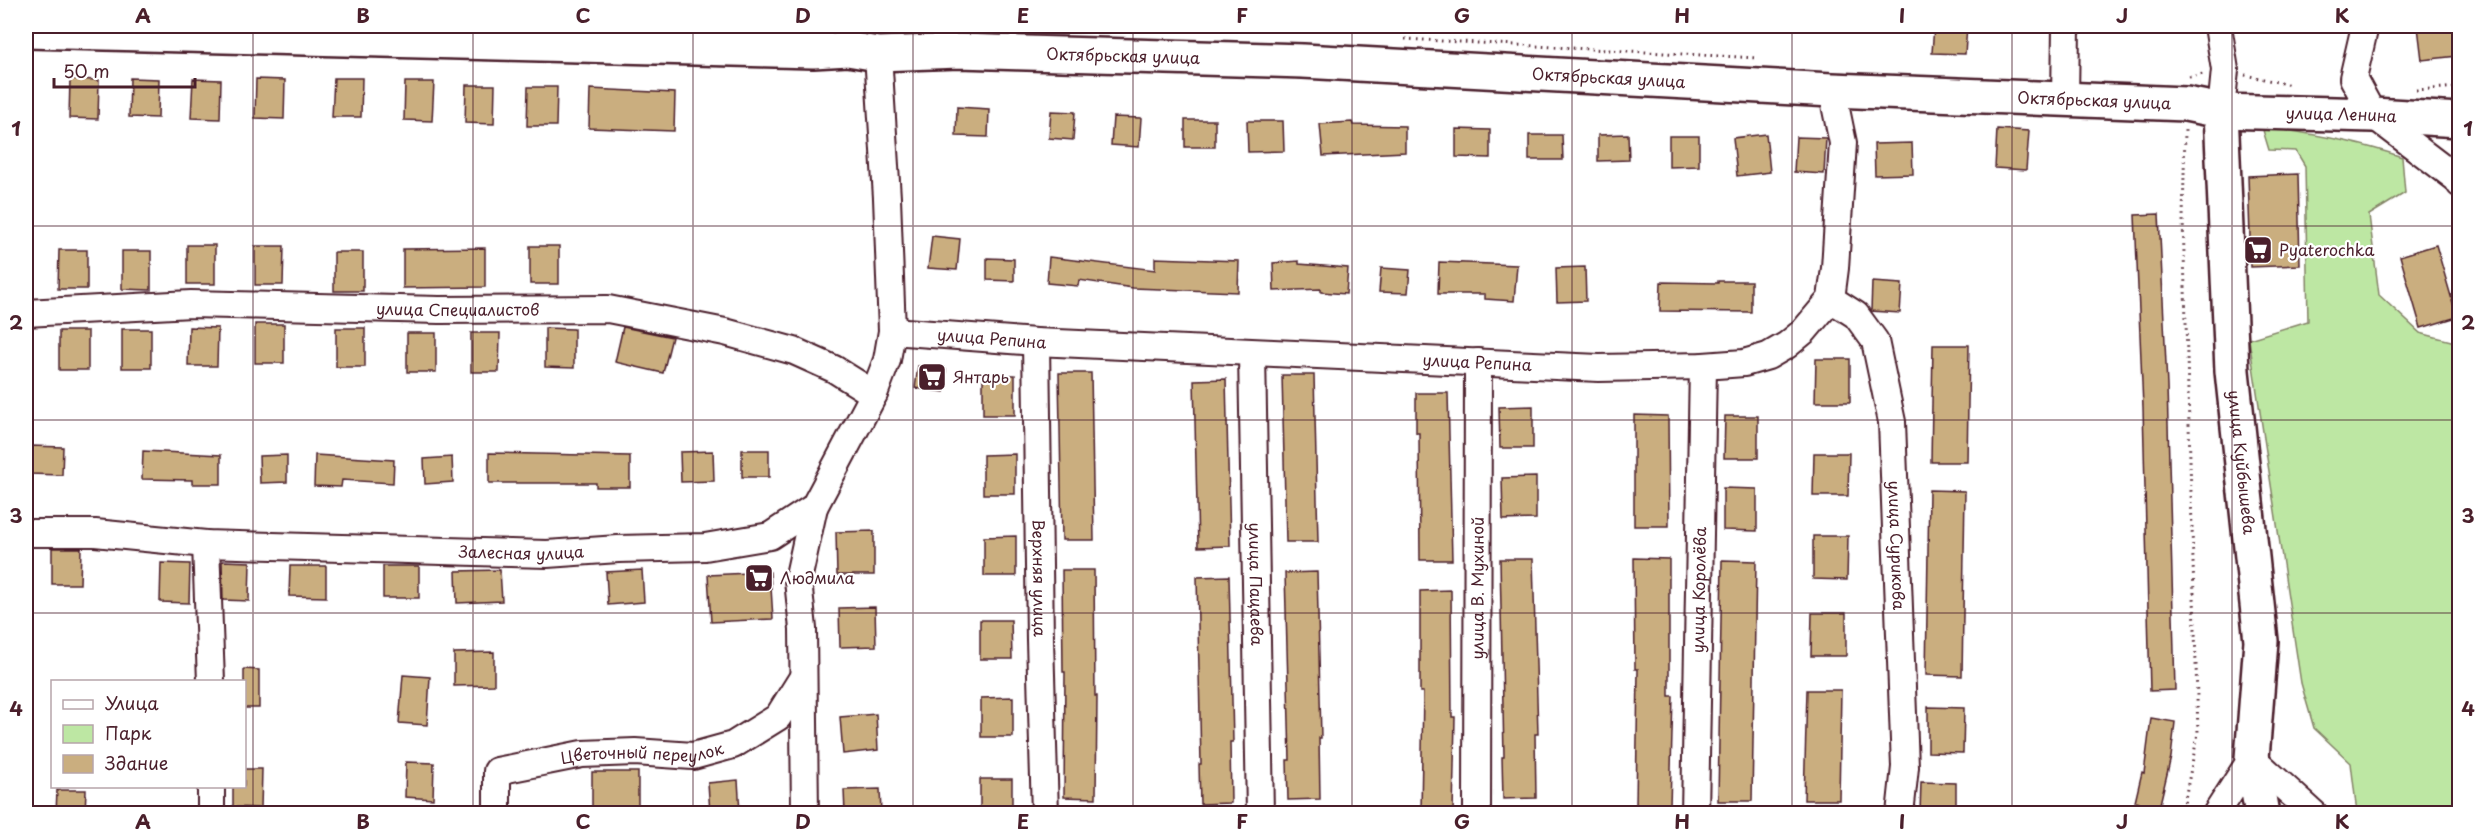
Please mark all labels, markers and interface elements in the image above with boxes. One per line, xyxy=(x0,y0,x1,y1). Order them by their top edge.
text: A xyxy=(135,0,151,30)
text: B xyxy=(356,0,370,30)
text: C xyxy=(575,0,591,30)
text: D xyxy=(795,0,811,30)
text: E xyxy=(1017,0,1029,30)
text: F xyxy=(1236,0,1248,30)
text: G xyxy=(1454,0,1470,30)
text: H xyxy=(1674,0,1690,30)
text: I xyxy=(1899,0,1905,30)
text: J xyxy=(2116,0,2128,30)
text: K xyxy=(2335,0,2350,30)
street label: Октябрьская улица xyxy=(1046,41,1200,69)
scale bar xyxy=(54,51,195,89)
text: 50 m xyxy=(63,57,110,84)
street label: Октябрьская улица xyxy=(1531,61,1686,93)
street label: Октябрьская улица xyxy=(2017,84,2172,114)
street label: улица Ленина xyxy=(2285,100,2398,127)
text: 1 xyxy=(11,113,21,143)
text: 1 xyxy=(2463,113,2473,143)
supermarket icon: Pyaterochka xyxy=(2242,234,2274,266)
place label: Pyaterochka xyxy=(2279,237,2374,261)
street label: улица Специалистов xyxy=(376,295,539,321)
text: 2 xyxy=(9,307,23,337)
text: 2 xyxy=(2461,307,2475,337)
street label: улица Репина xyxy=(936,321,1047,353)
street label: улица Репина xyxy=(1422,347,1532,376)
supermarket icon: Янтарь xyxy=(916,361,948,393)
place label: Янтарь xyxy=(953,364,1009,388)
street label: улица Куйбышева xyxy=(2223,389,2262,535)
street label: улица Сурикова xyxy=(1883,480,1912,611)
text: 3 xyxy=(9,500,23,530)
text: 3 xyxy=(2461,500,2475,530)
street label: улица В. Мухиной xyxy=(1464,517,1489,659)
street label: Верхняя улица xyxy=(1027,519,1053,637)
street label: улица Пацаева xyxy=(1244,522,1270,646)
street label: улица Королёва xyxy=(1685,527,1711,653)
street label: Залесная улица xyxy=(457,538,585,565)
supermarket icon: Людмила xyxy=(743,562,775,594)
place label: Людмила xyxy=(780,565,855,589)
legend xyxy=(51,680,246,788)
text: Улица xyxy=(105,689,159,716)
text: 4 xyxy=(9,693,23,723)
text: 4 xyxy=(2461,693,2475,723)
text: Парк xyxy=(105,719,152,746)
street label: Цветочный переулок xyxy=(558,735,726,769)
text: Здание xyxy=(105,749,168,776)
text: A xyxy=(135,806,151,836)
text: B xyxy=(356,806,370,836)
text: C xyxy=(575,806,591,836)
text: D xyxy=(795,806,811,836)
text: E xyxy=(1017,806,1029,836)
text: F xyxy=(1236,806,1248,836)
text: G xyxy=(1454,806,1470,836)
text: H xyxy=(1674,806,1690,836)
text: I xyxy=(1899,806,1905,836)
text: J xyxy=(2116,806,2128,836)
text: K xyxy=(2335,806,2350,836)

